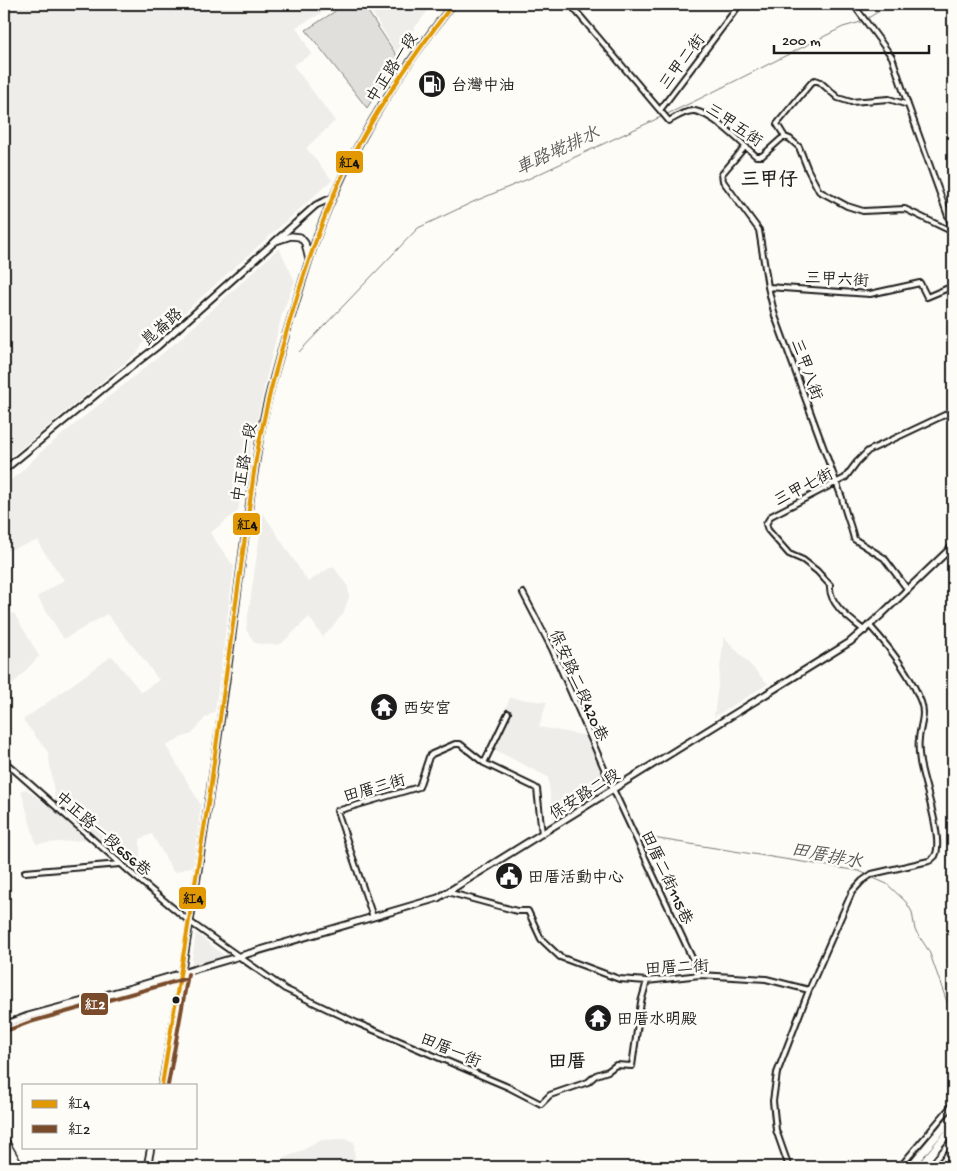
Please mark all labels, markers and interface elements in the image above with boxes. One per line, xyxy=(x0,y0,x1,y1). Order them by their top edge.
scale bar xyxy=(774,22,930,54)
street label: 中正路一段 xyxy=(363,29,424,108)
street label: 三甲二街 xyxy=(656,31,711,94)
text: 200 m xyxy=(782,33,821,51)
fuel station icon: 台灣中油 xyxy=(417,69,447,99)
place label: 台灣中油 xyxy=(451,76,515,97)
street label: 三甲五街 xyxy=(701,100,765,153)
water label: 車路墘排水 xyxy=(512,122,604,181)
line badge: 紅4 xyxy=(335,150,364,174)
text: 紅4 xyxy=(339,156,360,173)
district label: 三甲仔 xyxy=(740,169,798,193)
street label: 三甲六街 xyxy=(804,269,869,293)
street label: 崑崙路 xyxy=(138,304,188,352)
street label: 三甲八街 xyxy=(785,337,826,404)
street label: 中正路一段 xyxy=(228,421,263,504)
street label: 三甲七街 xyxy=(771,465,837,512)
line badge: 紅4 xyxy=(232,512,261,536)
text: 紅4 xyxy=(237,518,258,535)
street label: 保安路二段420巷 xyxy=(544,627,612,745)
temple icon: 西安宮 xyxy=(369,692,399,722)
place label: 西安宮 xyxy=(403,699,451,720)
street label: 保安路二段 xyxy=(546,765,625,825)
street label: 田厝三街 xyxy=(341,771,408,808)
street label: 中正路一段656巷 xyxy=(50,787,155,882)
street label: 田厝二街115巷 xyxy=(635,828,697,928)
water label: 田厝排水 xyxy=(789,839,865,875)
public building icon: 田厝活動中心 xyxy=(494,861,524,891)
place label: 田厝活動中心 xyxy=(528,868,624,889)
line badge: 紅4 xyxy=(178,886,207,910)
text: 紅4 xyxy=(183,892,204,909)
street label: 田厝二街 xyxy=(645,957,710,981)
line badge: 紅2 xyxy=(80,992,109,1016)
unlabelled marker xyxy=(171,995,181,1005)
text: 紅2 xyxy=(85,998,106,1015)
temple icon: 田厝水明殿 xyxy=(583,1003,613,1033)
place label: 田厝水明殿 xyxy=(617,1010,697,1031)
street label: 田厝一街 xyxy=(416,1030,483,1073)
district label: 田厝 xyxy=(548,1052,586,1075)
legend xyxy=(22,1084,198,1148)
text: 紅4 xyxy=(68,1096,90,1114)
text: 紅2 xyxy=(68,1122,90,1140)

